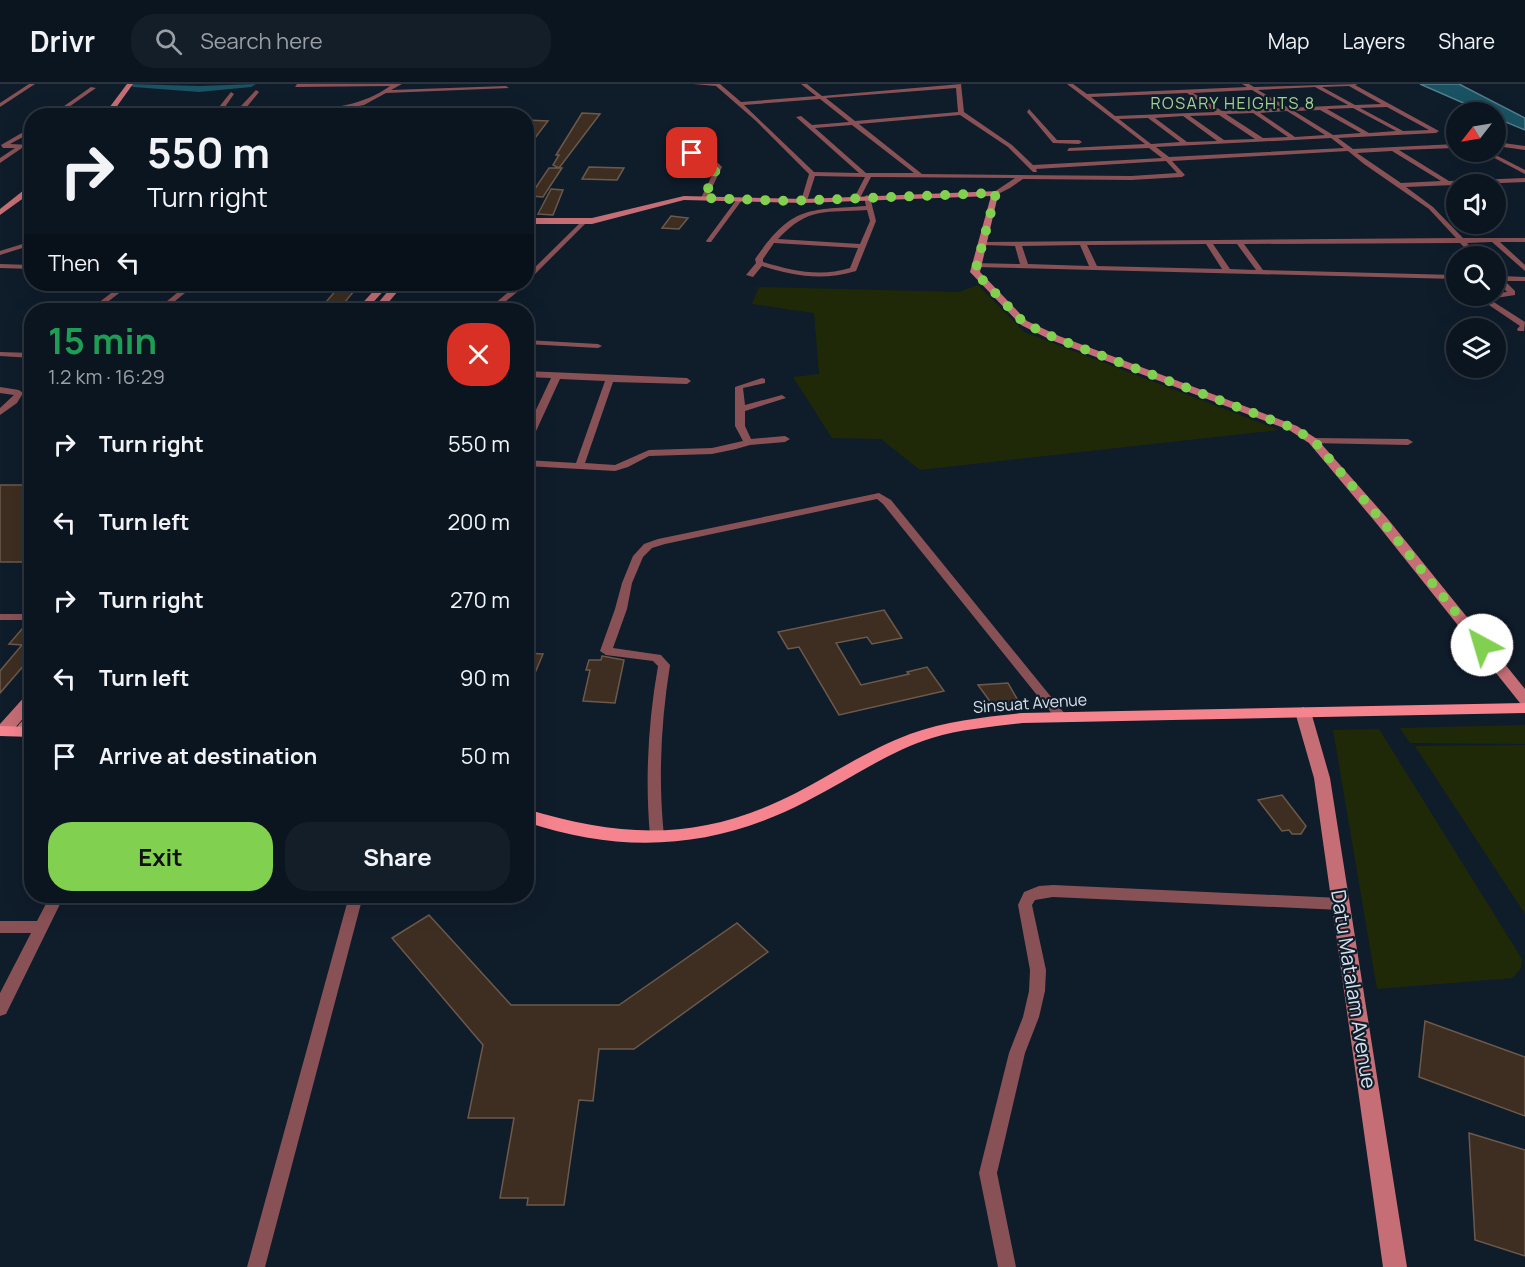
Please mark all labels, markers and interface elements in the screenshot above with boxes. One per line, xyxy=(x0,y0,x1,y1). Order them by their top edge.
search box xyxy=(131,14,551,68)
text: Drivr xyxy=(30,22,95,60)
icon: search xyxy=(152,25,185,58)
text: Search here xyxy=(200,26,323,56)
text: Map xyxy=(1268,27,1309,55)
text: Layers xyxy=(1342,27,1405,55)
text: Share xyxy=(1438,27,1495,55)
district label: ROSARY HEIGHTS 8 xyxy=(1151,92,1315,114)
north arrow xyxy=(1446,102,1506,162)
map controls xyxy=(1446,102,1506,378)
text: 550 m xyxy=(147,123,270,181)
pin xyxy=(666,127,717,178)
icon: right xyxy=(48,132,126,210)
icon: arrive xyxy=(675,136,708,169)
button: sound xyxy=(1446,174,1506,234)
text: Turn right xyxy=(147,178,268,215)
icon: left xyxy=(112,246,145,279)
button: search xyxy=(1446,246,1506,306)
text: Then xyxy=(48,248,100,278)
text: 15 min xyxy=(48,316,157,365)
button: layers xyxy=(1446,318,1506,378)
button: close xyxy=(447,323,510,386)
text: 1.2 km · 16:29 xyxy=(48,363,165,390)
icon: right xyxy=(48,428,81,461)
text: Turn right xyxy=(99,429,204,459)
text: 550 m xyxy=(448,429,510,459)
icon: left xyxy=(48,506,81,539)
text: Turn left xyxy=(99,507,189,537)
text: 200 m xyxy=(448,507,510,537)
icon: right xyxy=(48,584,81,617)
text: Turn right xyxy=(99,585,204,615)
text: 270 m xyxy=(450,585,510,615)
position arrow xyxy=(1450,613,1514,677)
icon: left xyxy=(48,662,81,695)
text: Turn left xyxy=(99,663,189,693)
text: 90 m xyxy=(460,663,510,693)
street label: Sinsuat Avenue xyxy=(972,688,1088,718)
icon: arrive xyxy=(48,740,81,773)
text: Arrive at destination xyxy=(99,741,317,771)
text: 50 m xyxy=(461,741,510,771)
button: Exit xyxy=(48,822,273,891)
button: Share xyxy=(285,822,510,891)
street label: Datu Matalam Avenue xyxy=(1325,888,1383,1090)

